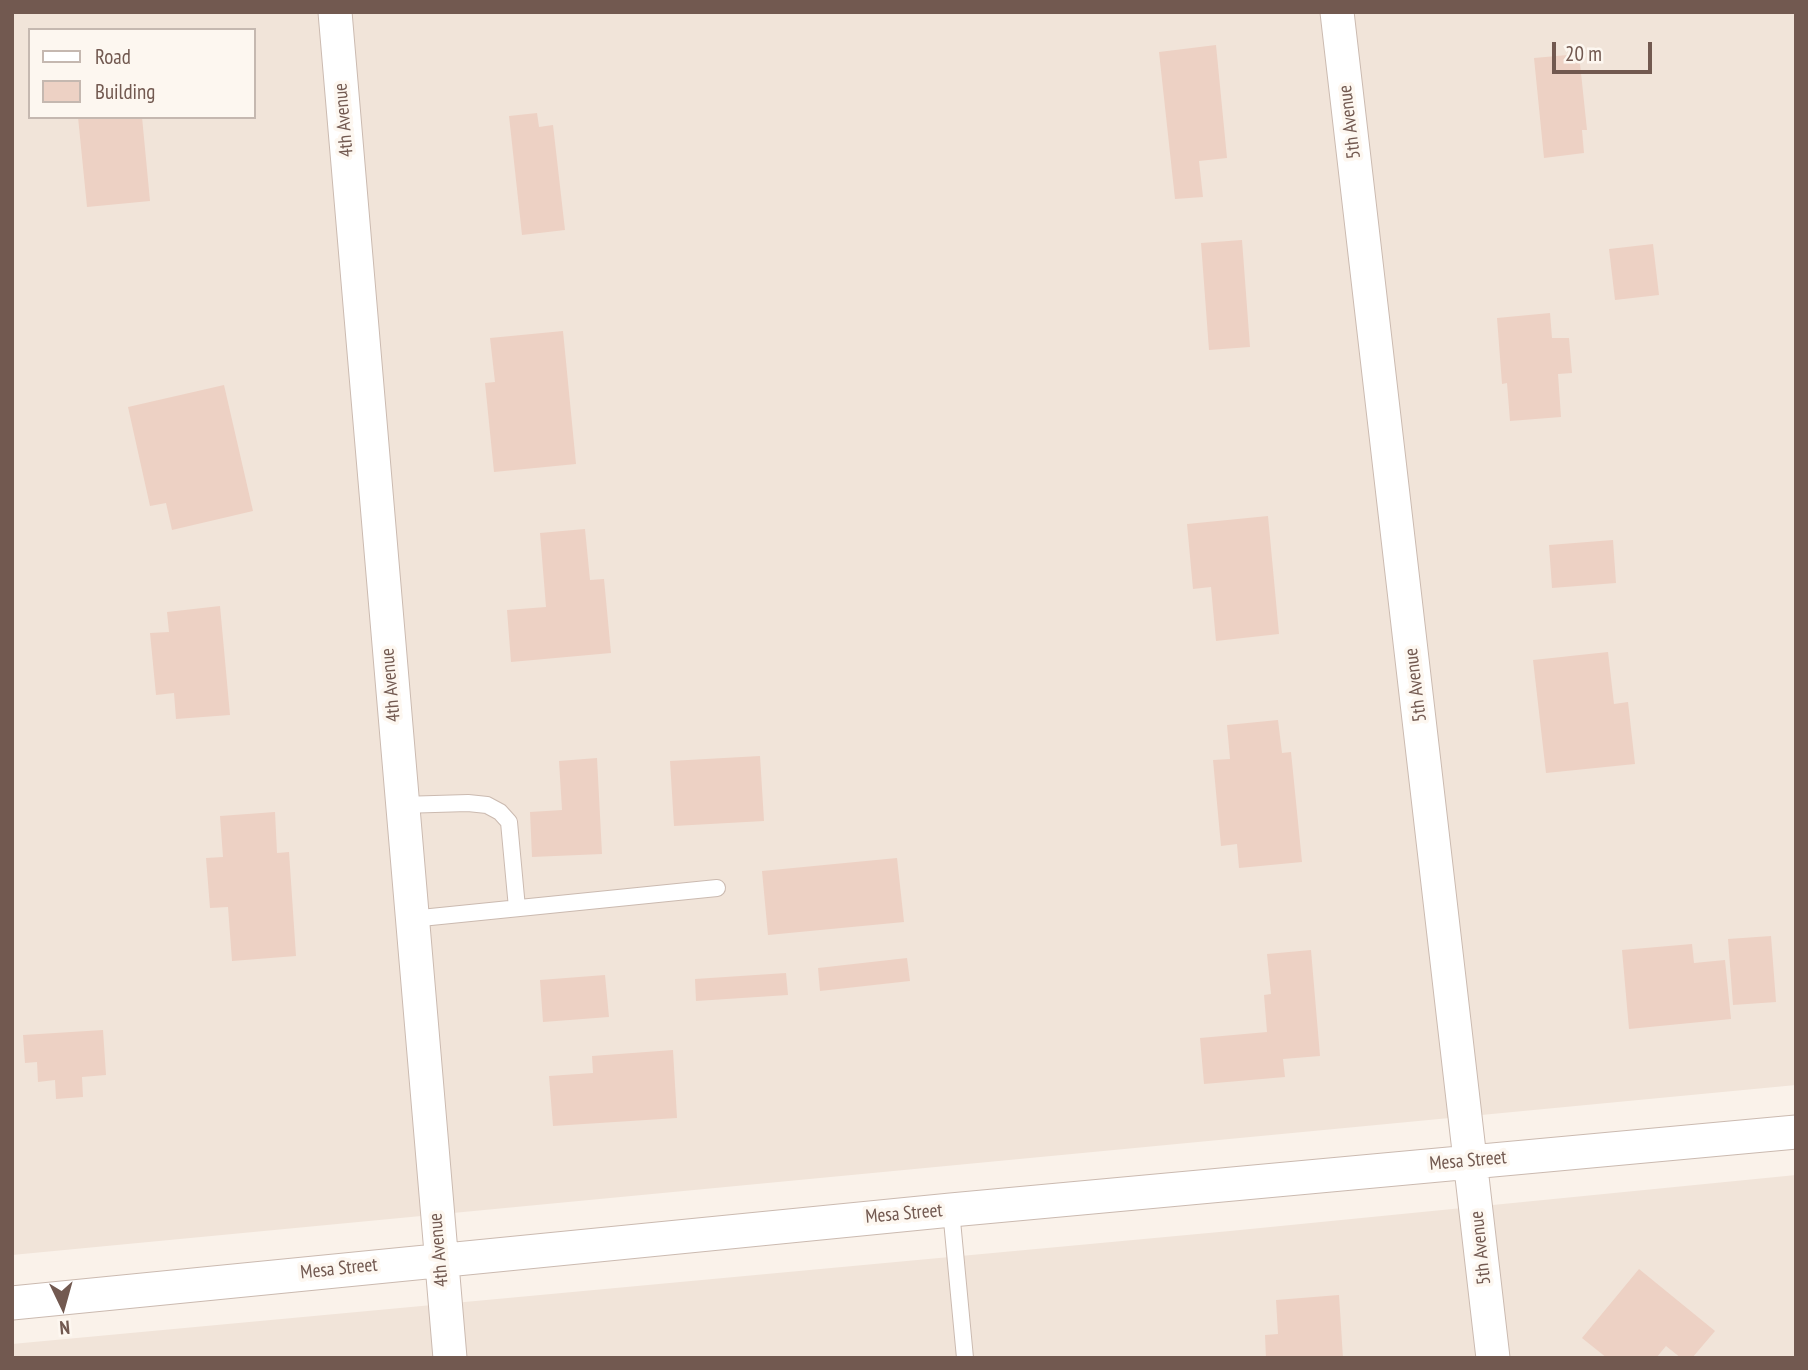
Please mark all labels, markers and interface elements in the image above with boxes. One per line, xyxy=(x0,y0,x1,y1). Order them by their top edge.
legend xyxy=(28,28,256,119)
scale bar xyxy=(1556,28,1656,72)
text: 20 m xyxy=(1565,40,1602,67)
text: Road xyxy=(95,43,131,70)
text: Building xyxy=(95,78,155,105)
street label: 4th Avenue xyxy=(329,82,359,158)
street label: 5th Avenue xyxy=(1334,84,1366,160)
street label: 4th Avenue xyxy=(376,647,406,723)
street label: 5th Avenue xyxy=(1400,647,1432,723)
street label: Mesa Street xyxy=(1428,1146,1508,1176)
street label: Mesa Street xyxy=(864,1199,944,1229)
street label: 5th Avenue xyxy=(1466,1210,1496,1286)
street label: 4th Avenue xyxy=(424,1212,454,1288)
street label: Mesa Street xyxy=(299,1254,379,1284)
north arrow xyxy=(28,1272,98,1342)
text: N xyxy=(59,1316,71,1340)

